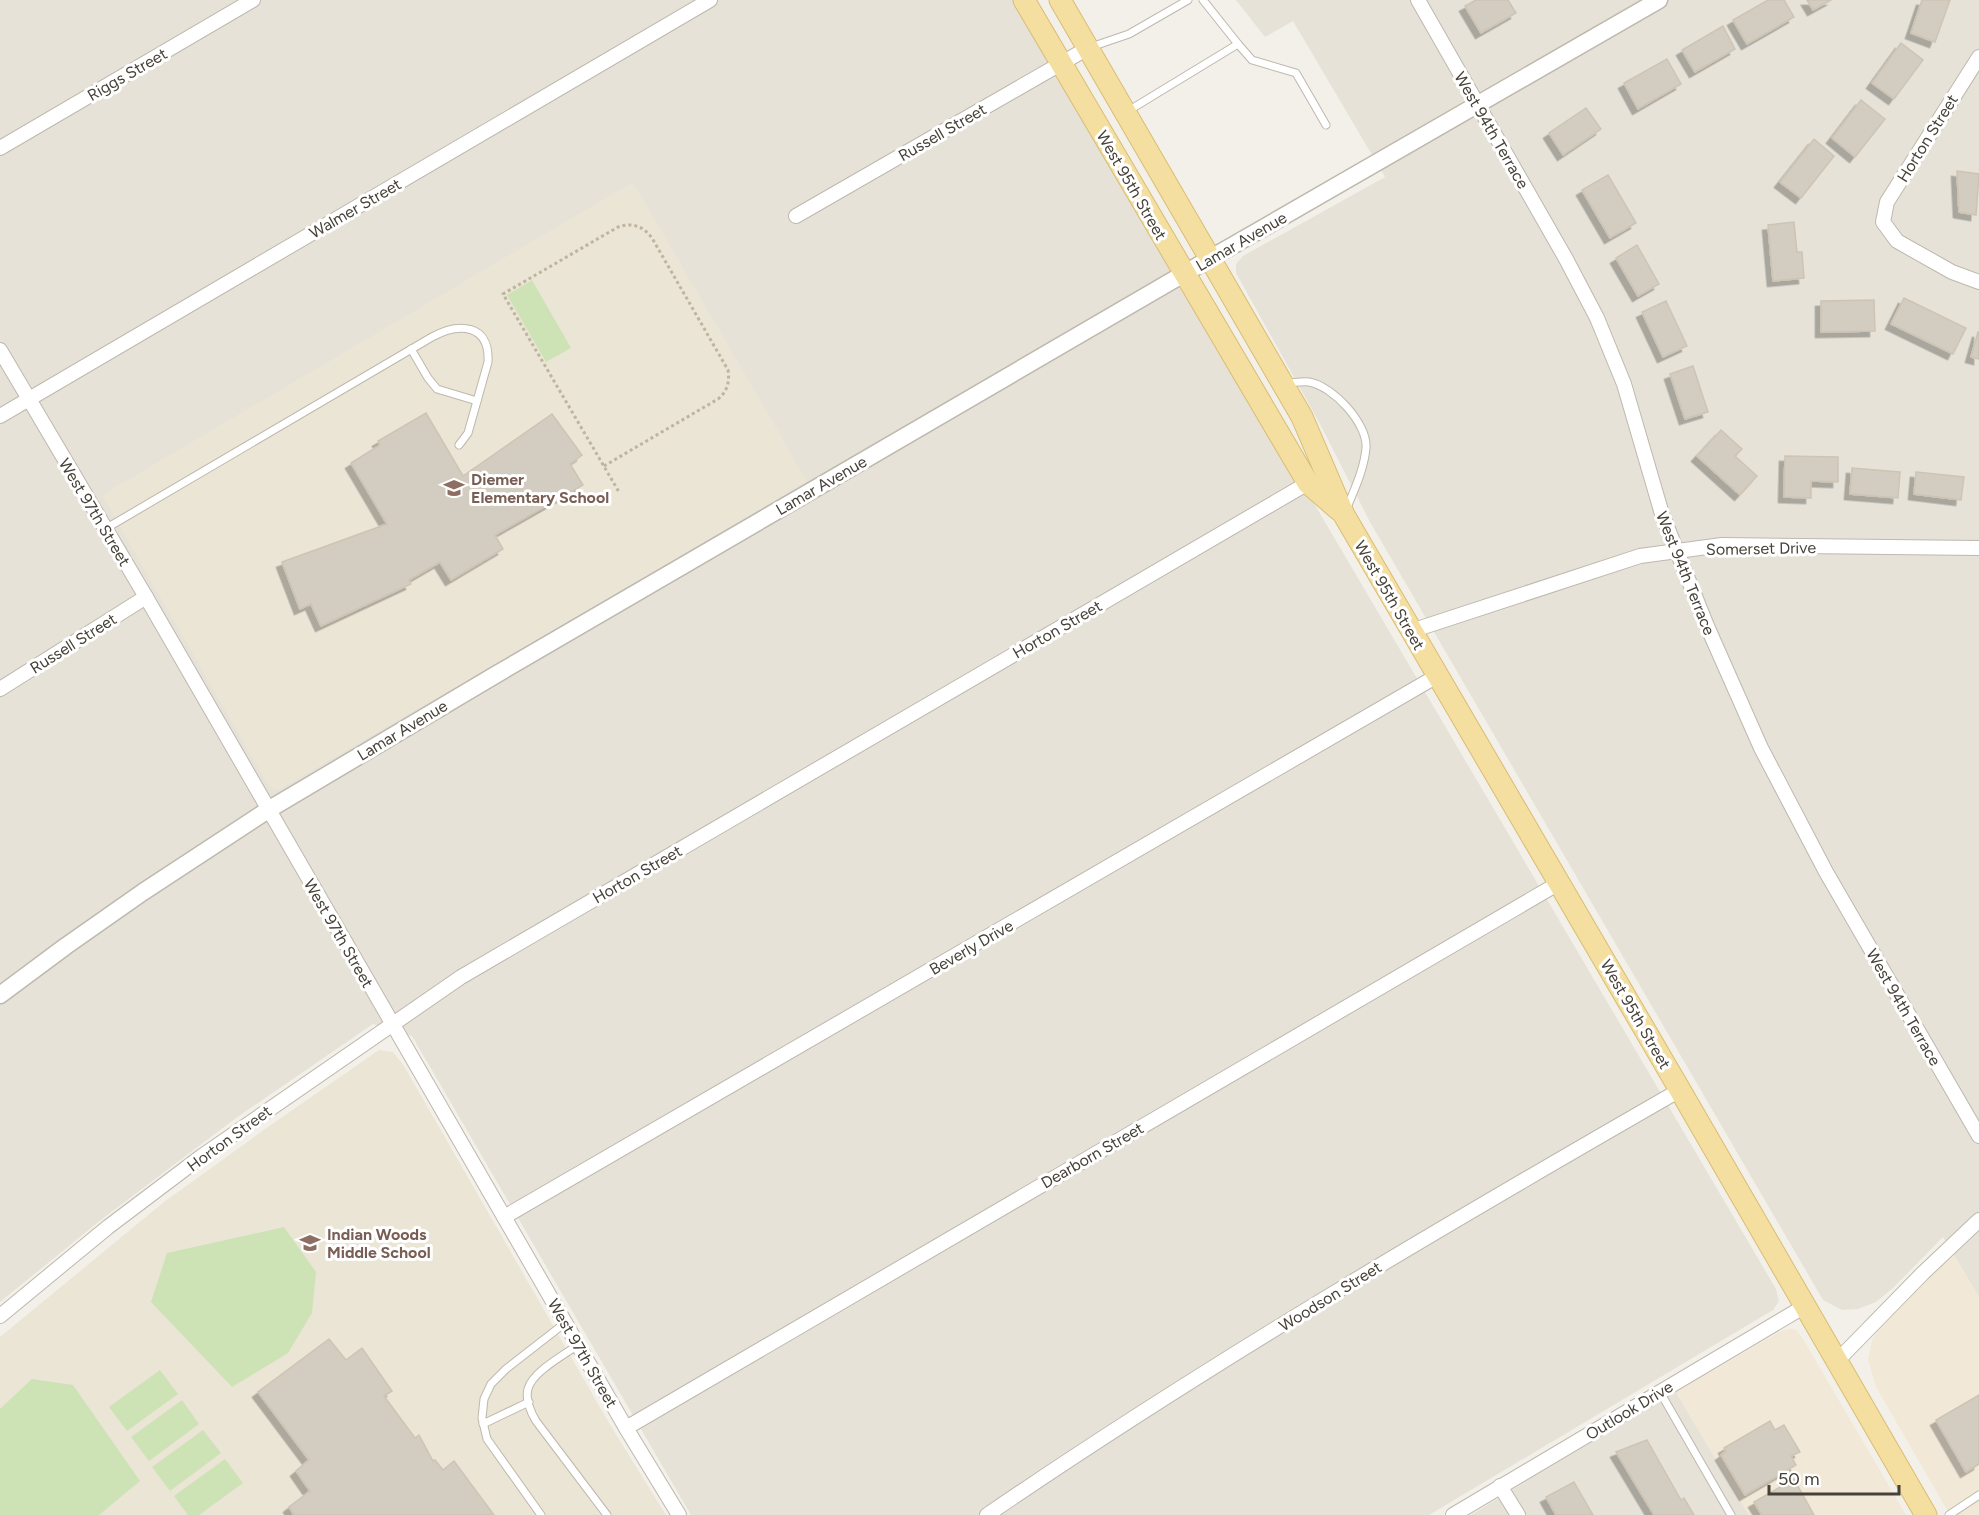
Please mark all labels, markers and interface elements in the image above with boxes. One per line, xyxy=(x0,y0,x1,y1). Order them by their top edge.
street label: Riggs Street xyxy=(84,44,170,105)
street label: West 94th Terrace xyxy=(1450,68,1533,192)
street label: Horton Street xyxy=(1893,91,1962,186)
street label: Russell Street xyxy=(895,100,990,165)
street label: West 95th Street xyxy=(1093,127,1171,243)
street label: Walmer Street xyxy=(306,174,405,242)
street label: Lamar Avenue xyxy=(1192,208,1290,275)
street label: Lamar Avenue xyxy=(772,452,870,519)
street label: West 97th Street xyxy=(55,455,134,570)
place label: Diemer Elementary School xyxy=(471,470,609,507)
school or university icon: Diemer Elementary School xyxy=(442,476,466,500)
street label: West 94th Terrace xyxy=(1652,509,1719,638)
street label: West 95th Street xyxy=(1351,537,1429,653)
street label: Somerset Drive xyxy=(1706,538,1816,559)
street label: Horton Street xyxy=(1009,596,1105,663)
street label: Russell Street xyxy=(27,609,120,678)
street label: Lamar Avenue xyxy=(354,696,451,765)
street label: Horton Street xyxy=(589,841,685,908)
street label: West 97th Street xyxy=(300,876,377,991)
street label: Beverly Drive xyxy=(926,916,1017,979)
street label: West 94th Terrace xyxy=(1862,945,1945,1069)
street label: West 95th Street xyxy=(1597,956,1675,1072)
street label: Horton Street xyxy=(183,1101,275,1175)
street label: Dearborn Street xyxy=(1038,1118,1147,1192)
place label: Indian Woods Middle School xyxy=(327,1225,431,1262)
school or university icon: Indian Woods Middle School xyxy=(298,1231,322,1255)
street label: Woodson Street xyxy=(1276,1257,1385,1335)
street label: West 97th Street xyxy=(544,1296,621,1411)
street label: Outlook Drive xyxy=(1582,1377,1676,1444)
scale bar xyxy=(1769,1458,1900,1496)
text: 50 m xyxy=(1778,1468,1820,1490)

